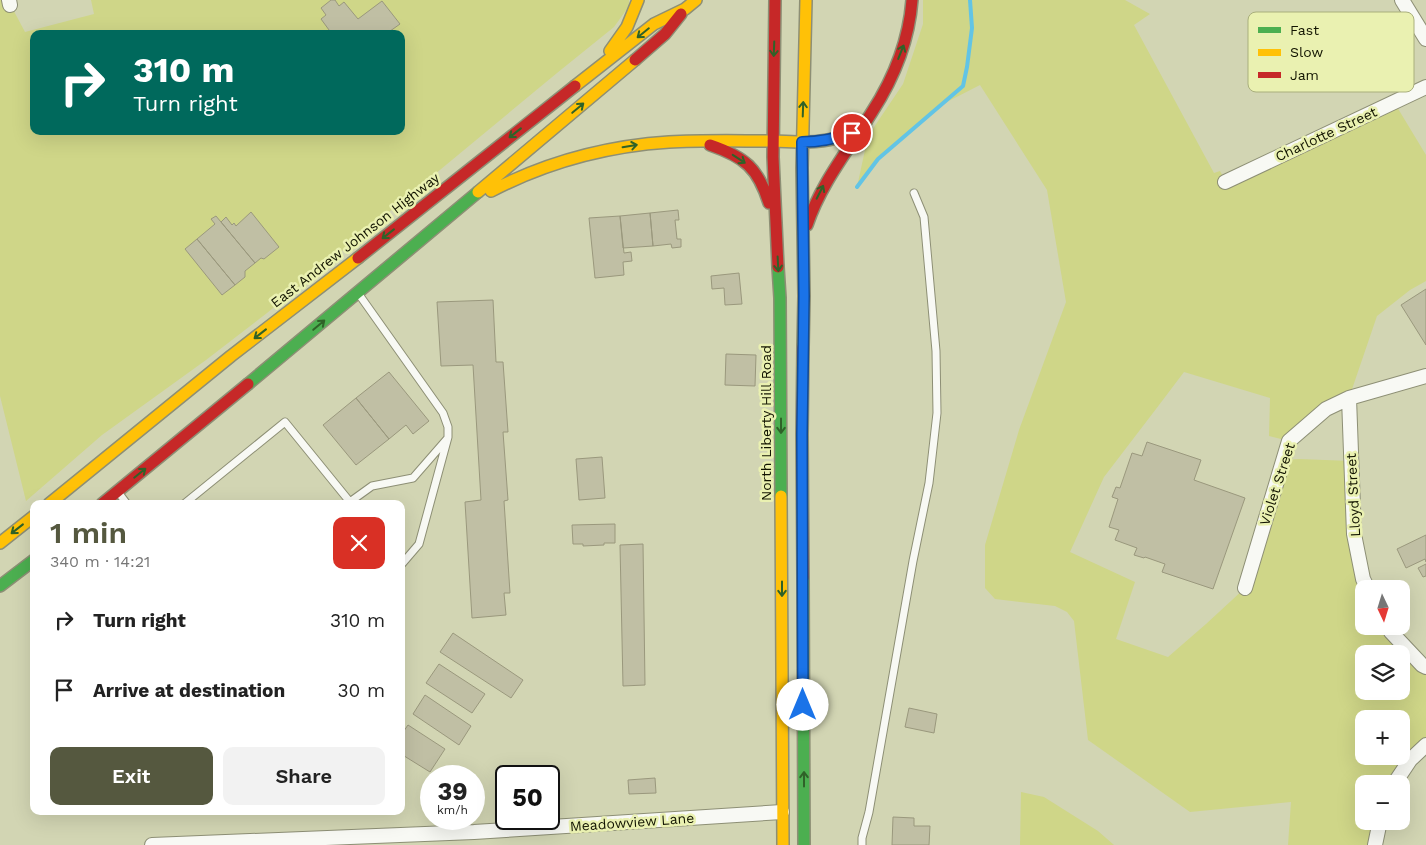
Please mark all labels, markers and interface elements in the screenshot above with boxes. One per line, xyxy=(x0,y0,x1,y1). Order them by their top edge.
legend xyxy=(1248,12,1414,92)
text: Fast xyxy=(1290,22,1319,38)
one-way arrow xyxy=(637,27,650,38)
one-way arrow xyxy=(769,40,779,56)
text: Slow xyxy=(1290,44,1323,60)
one-way arrow xyxy=(896,45,906,60)
text: 310 m xyxy=(133,49,234,91)
icon: right xyxy=(50,50,115,115)
text: Jam xyxy=(1290,67,1319,83)
text: Turn right xyxy=(133,91,238,116)
one-way arrow xyxy=(798,101,808,118)
one-way arrow xyxy=(572,103,585,114)
street label: Charlotte Street xyxy=(1273,103,1379,165)
pin xyxy=(831,112,873,154)
icon: arrive xyxy=(838,119,866,147)
one-way arrow xyxy=(509,128,522,139)
one-way arrow xyxy=(622,141,638,151)
one-way arrow xyxy=(732,154,746,164)
street label: East Andrew Johnson Highway xyxy=(268,169,443,311)
one-way arrow xyxy=(815,185,825,200)
one-way arrow xyxy=(382,229,395,240)
one-way arrow xyxy=(773,255,782,271)
one-way arrow xyxy=(313,319,326,330)
one-way arrow xyxy=(253,329,267,339)
street label: North Liberty Hill Road xyxy=(758,345,774,501)
one-way arrow xyxy=(776,418,786,434)
street label: Violet Street xyxy=(1256,440,1298,527)
street label: Lloyd Street xyxy=(1343,453,1363,537)
one-way arrow xyxy=(133,467,146,478)
text: 1 min xyxy=(50,515,127,550)
button: close xyxy=(333,517,385,569)
one-way arrow xyxy=(11,524,24,535)
text: 340 m · 14:21 xyxy=(50,552,150,571)
one-way arrow xyxy=(777,580,787,596)
north arrow xyxy=(1355,580,1410,635)
map controls xyxy=(1355,580,1410,830)
icon: right xyxy=(50,606,78,634)
text: Turn right xyxy=(93,609,186,632)
text: 310 m xyxy=(330,609,385,632)
button: layers xyxy=(1355,645,1410,700)
icon: arrive xyxy=(50,676,78,704)
position arrow xyxy=(776,678,828,730)
text: Arrive at destination xyxy=(93,679,285,702)
text: 30 m xyxy=(338,679,385,702)
button: + xyxy=(1355,710,1410,765)
button: Exit xyxy=(50,747,213,805)
button: Share xyxy=(223,747,385,805)
speed limit sign: 50 xyxy=(495,765,560,830)
one-way arrow xyxy=(799,771,809,788)
button: − xyxy=(1355,775,1410,830)
text: 39 xyxy=(437,777,468,806)
text: km/h xyxy=(437,803,468,817)
street label: Meadowview Lane xyxy=(569,810,695,834)

